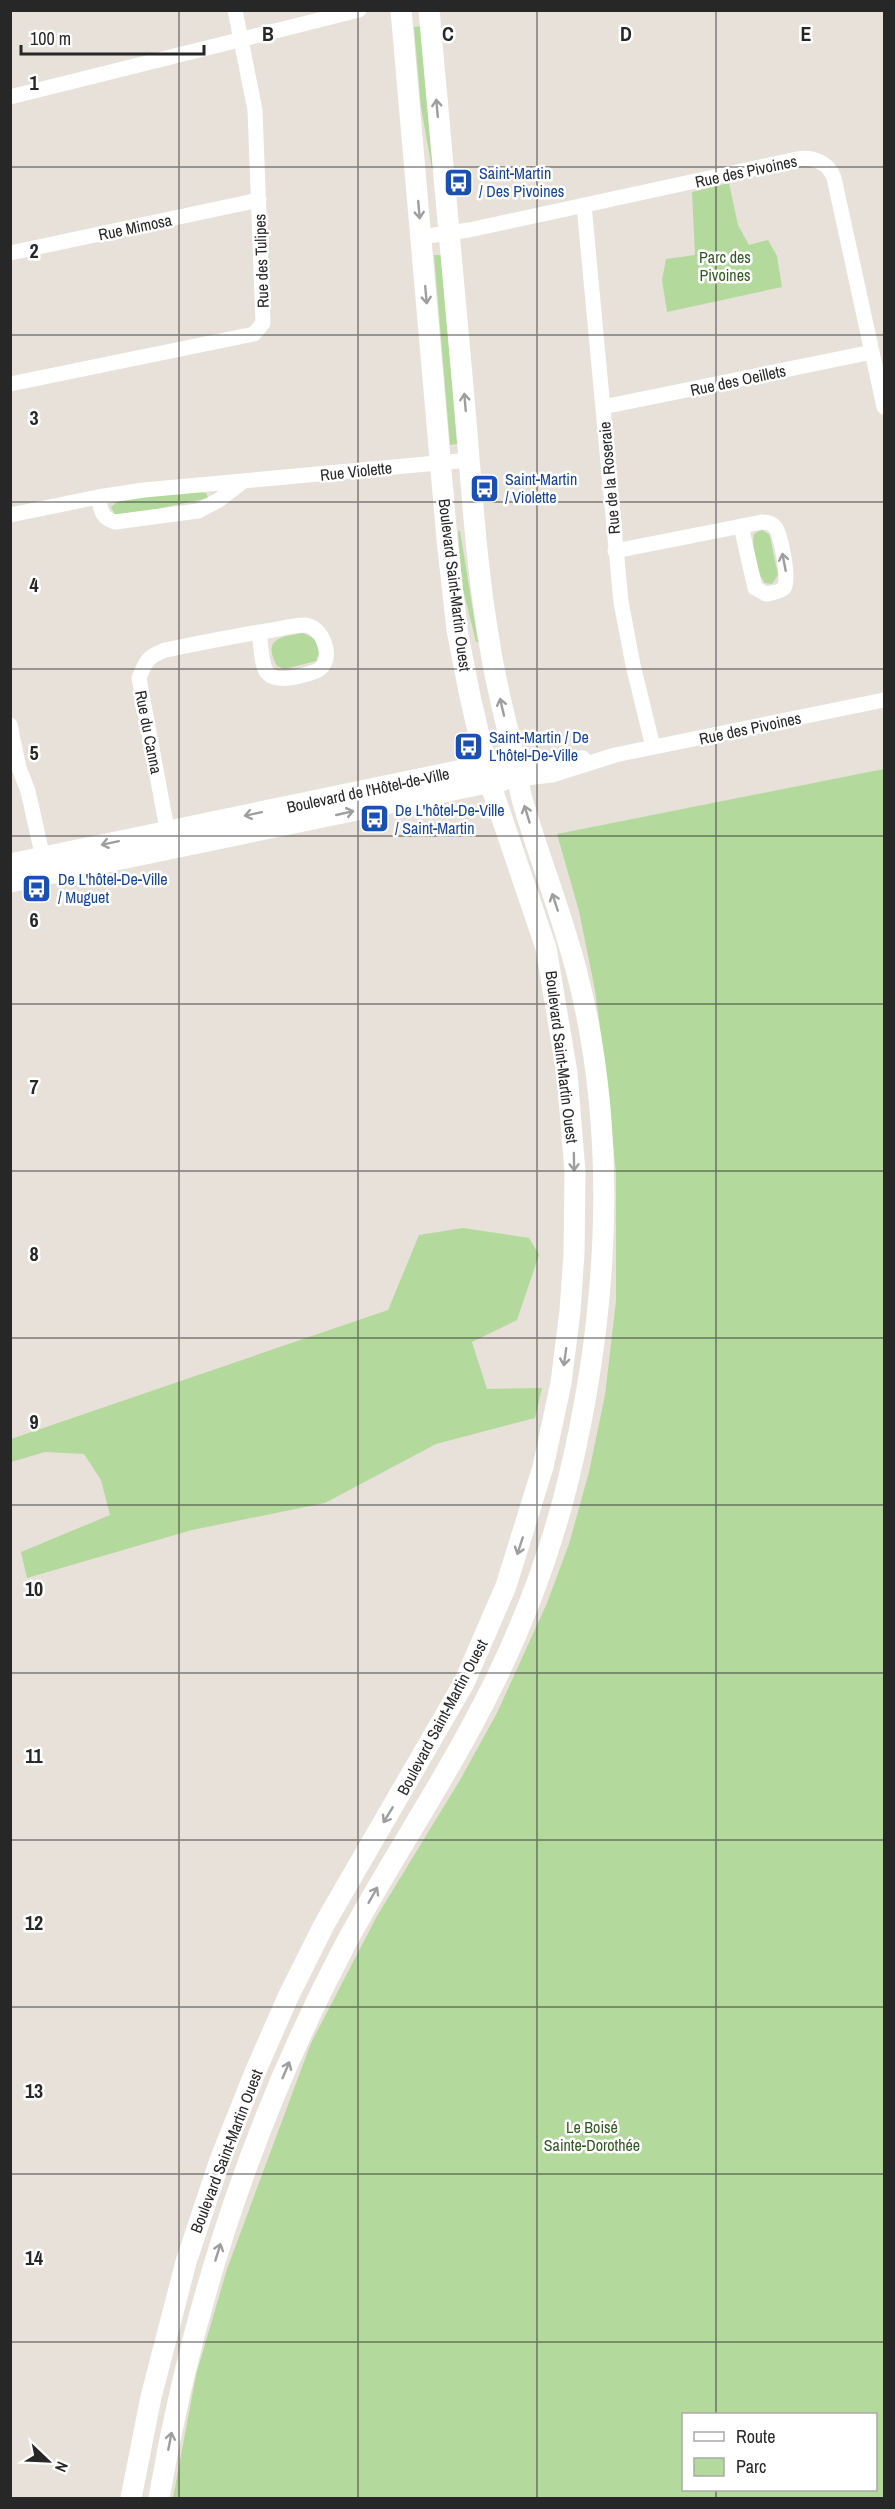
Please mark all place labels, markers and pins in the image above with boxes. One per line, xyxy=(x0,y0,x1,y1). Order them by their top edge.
place label: Saint-Martin / Des Pivoines xyxy=(479,162,564,202)
bus stop icon: Saint-Martin / Des Pivoines xyxy=(442,166,474,198)
place label: Saint-Martin / Violette xyxy=(505,468,577,508)
bus stop icon: Saint-Martin / Violette xyxy=(468,472,500,504)
place label: Saint-Martin / De L'hôtel-De-Ville xyxy=(489,726,589,766)
bus stop icon: Saint-Martin / De L'hôtel-De-Ville xyxy=(452,730,484,762)
place label: De L'hôtel-De-Ville / Saint-Martin xyxy=(395,799,504,839)
bus stop icon: De L'hôtel-De-Ville / Saint-Martin xyxy=(358,803,390,835)
place label: De L'hôtel-De-Ville / Muguet xyxy=(58,868,167,908)
bus stop icon: De L'hôtel-De-Ville / Muguet xyxy=(21,872,53,904)

